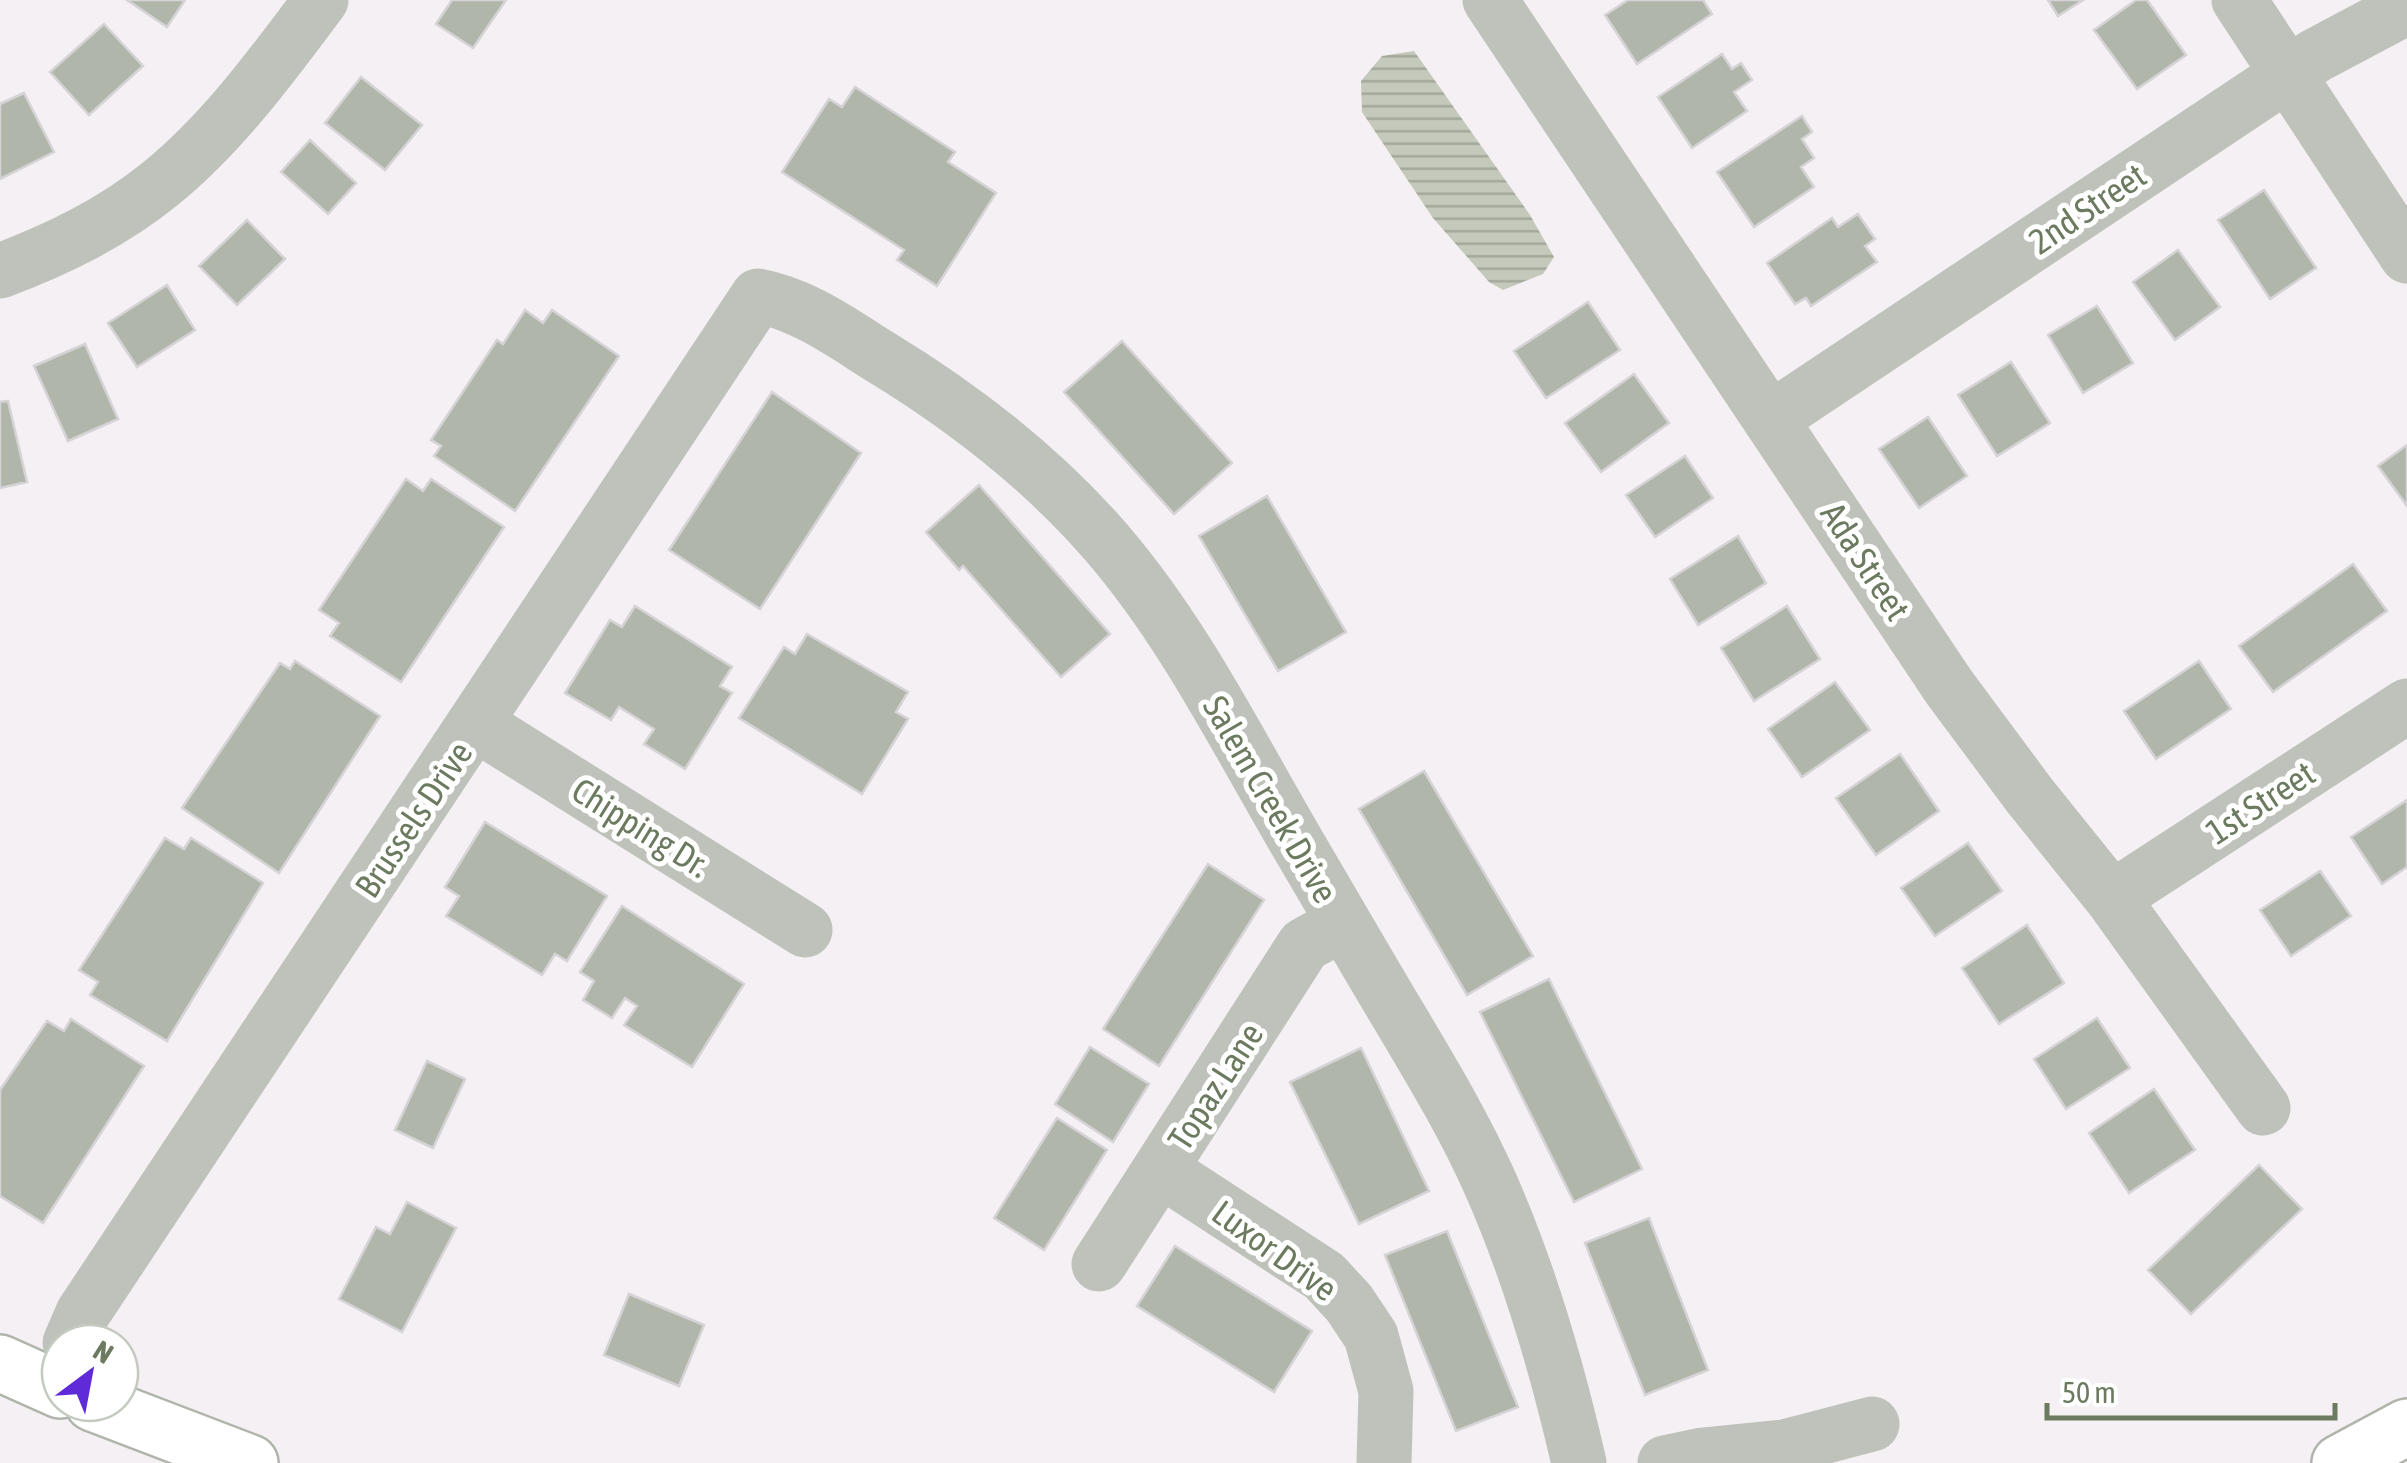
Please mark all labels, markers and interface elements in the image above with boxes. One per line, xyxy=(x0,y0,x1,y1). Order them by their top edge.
street label: 2nd Street xyxy=(2021,155,2153,261)
street label: Ada Street xyxy=(1813,495,1919,627)
street label: Salem Creek Drive xyxy=(1196,689,1346,909)
street label: Brussels Drive xyxy=(346,734,480,904)
street label: 1st Street xyxy=(2199,752,2321,852)
street label: Chipping Dr. xyxy=(565,769,717,885)
street label: Topaz Lane xyxy=(1159,1015,1271,1157)
street label: Luxor Drive xyxy=(1205,1192,1345,1308)
north arrow xyxy=(40,1323,140,1423)
text: N xyxy=(88,1334,119,1370)
scale bar xyxy=(2047,1358,2334,1420)
text: 50 m xyxy=(2062,1375,2116,1409)

